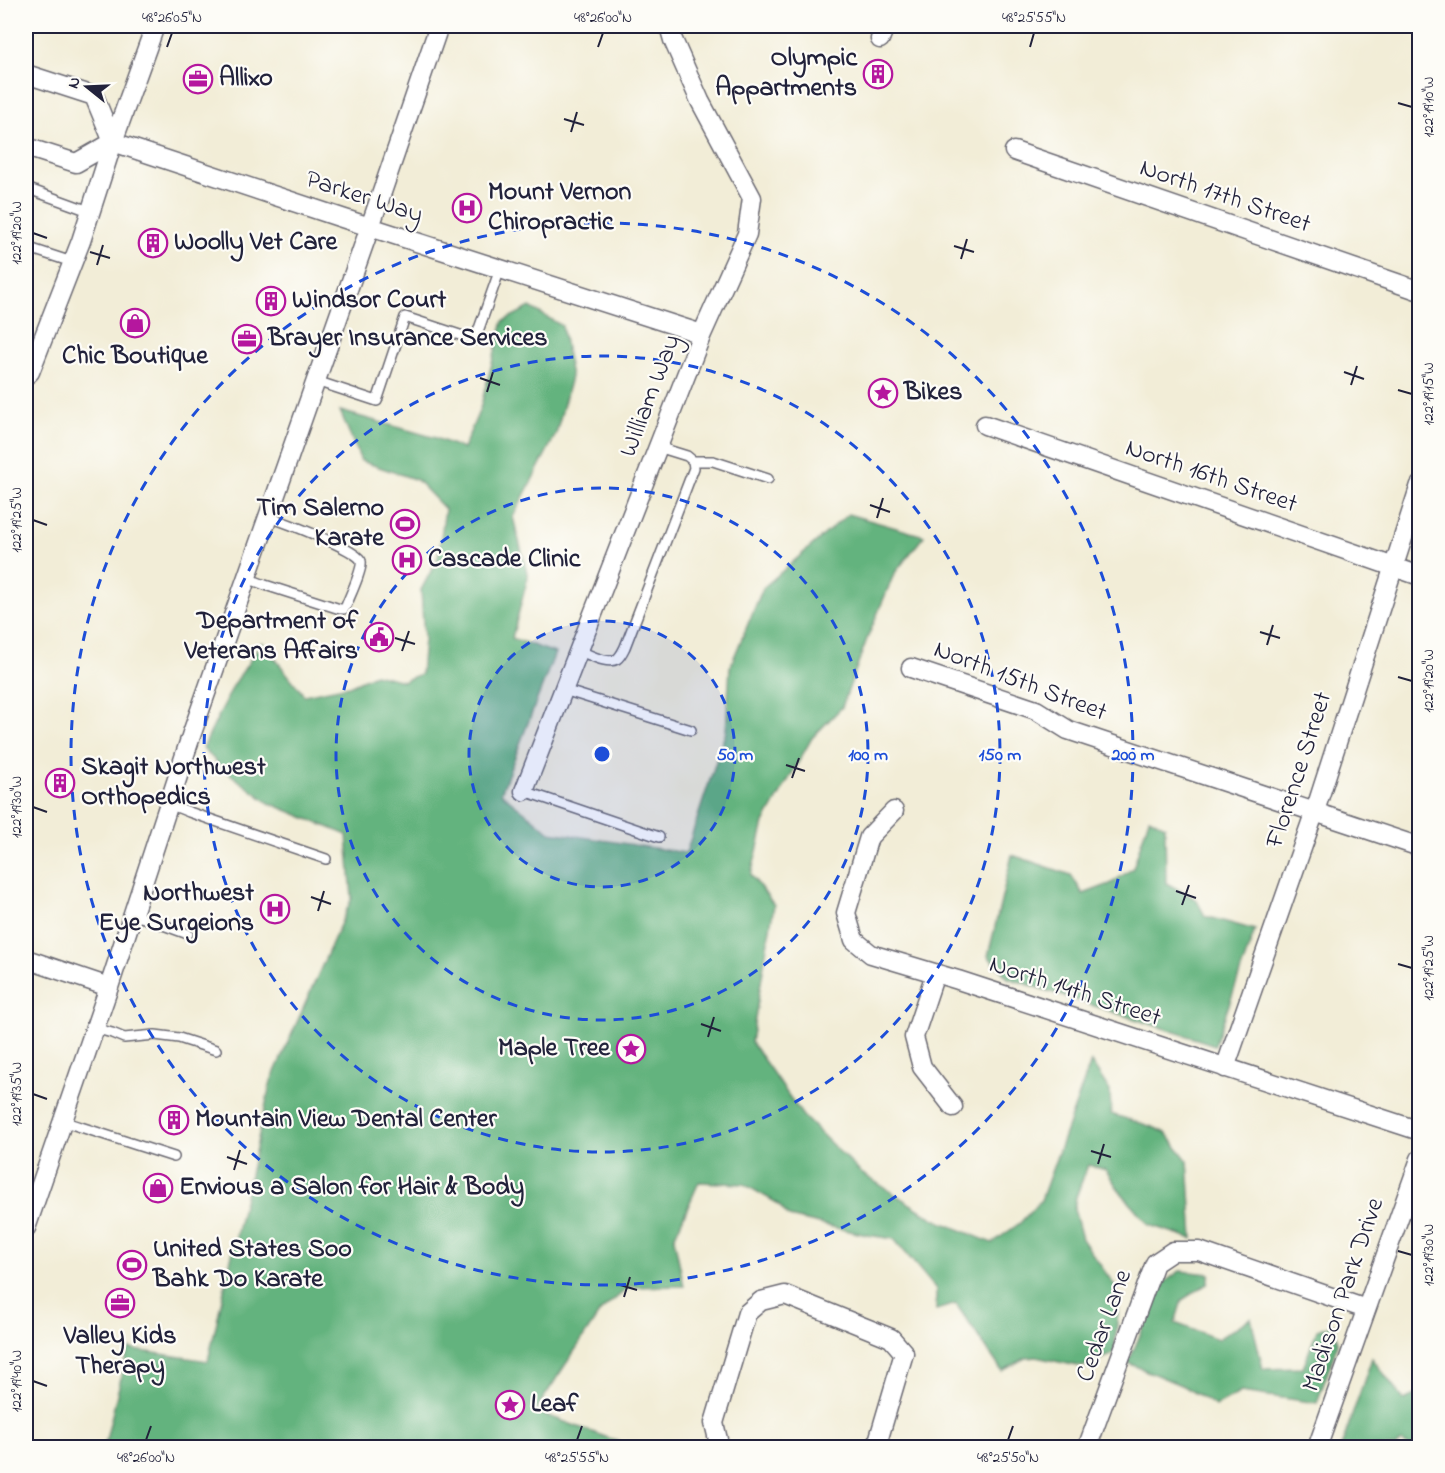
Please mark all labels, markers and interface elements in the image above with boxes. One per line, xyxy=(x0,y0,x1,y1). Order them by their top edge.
text: 48°26'05"N xyxy=(142,7,202,29)
text: 48°26'00"N xyxy=(574,7,632,29)
text: 48°25'55"N xyxy=(1002,7,1066,29)
place label: Olympic Appartments xyxy=(715,40,858,108)
north arrow xyxy=(57,57,117,117)
building icon: Olympic Appartments xyxy=(862,58,894,90)
place label: Allixo xyxy=(219,60,273,98)
office icon: Allixo xyxy=(182,63,214,95)
text: N xyxy=(62,74,88,92)
text: 122°19'10"W xyxy=(1418,77,1440,137)
street label: North 17th Street xyxy=(1134,150,1316,244)
street label: Parker Way xyxy=(300,161,428,235)
place label: Mount Vernon Chiropractic xyxy=(488,174,631,242)
hospital icon: Mount Vernon Chiropractic xyxy=(451,192,483,224)
text: 122°19'20"W xyxy=(6,201,28,265)
place label: Woolly Vet Care xyxy=(174,224,339,262)
building icon: Woolly Vet Care xyxy=(137,227,169,259)
place label: Windsor Court xyxy=(292,282,447,320)
building icon: Windsor Court xyxy=(255,285,287,317)
shop icon: Chic Boutique xyxy=(119,307,151,339)
place label: Brayer Insurance Services xyxy=(267,320,547,358)
office icon: Brayer Insurance Services xyxy=(231,323,263,355)
street label: William Way xyxy=(610,329,692,463)
place label: Chic Boutique xyxy=(62,338,209,376)
text: 122°19'15"W xyxy=(1418,362,1440,426)
place label: Bikes xyxy=(903,374,962,412)
place icon: Bikes xyxy=(867,377,899,409)
street label: North 16th Street xyxy=(1120,430,1302,524)
text: 122°19'25"W xyxy=(6,487,28,553)
place label: Tim Salerno Karate xyxy=(257,490,385,558)
sports icon: Tim Salerno Karate xyxy=(389,508,421,540)
place label: Cascade Clinic xyxy=(428,541,582,579)
hospital icon: Cascade Clinic xyxy=(391,544,423,576)
place label: Department of Veterans Affairs xyxy=(183,603,359,671)
public building icon: Department of Veterans Affairs xyxy=(363,621,395,653)
street label: North 15th Street xyxy=(928,631,1112,733)
text: 122°19'20"W xyxy=(1418,649,1440,713)
street label: Florence Street xyxy=(1257,687,1343,854)
text: 50 m xyxy=(717,743,753,769)
text: 100 m xyxy=(848,743,888,769)
text: 150 m xyxy=(979,743,1021,769)
text: 200 m xyxy=(1111,743,1155,769)
centre of rings xyxy=(592,744,612,764)
place label: Skagit Northwest Orthopedics xyxy=(81,749,266,817)
building icon: Skagit Northwest Orthopedics xyxy=(44,767,76,799)
text: 122°19'30"W xyxy=(6,776,28,838)
place label: Northwest Eye Surgeions xyxy=(98,875,254,944)
hospital icon: Northwest Eye Surgeions xyxy=(259,893,291,925)
text: 122°19'25"W xyxy=(1418,935,1440,1001)
street label: North 14th Street xyxy=(984,946,1166,1038)
place label: Maple Tree xyxy=(498,1030,611,1068)
place icon: Maple Tree xyxy=(615,1033,647,1065)
text: 122°19'35"W xyxy=(6,1062,28,1126)
place label: Mountain View Dental Center xyxy=(195,1101,497,1139)
building icon: Mountain View Dental Center xyxy=(158,1104,190,1136)
place label: Envious a Salon for Hair & Body xyxy=(179,1169,524,1207)
shop icon: Envious a Salon for Hair & Body xyxy=(142,1172,174,1204)
street label: Madison Park Drive xyxy=(1293,1193,1395,1397)
text: 122°19'30"W xyxy=(1418,1224,1440,1286)
place label: United States Soo Bahk Do Karate xyxy=(152,1231,352,1299)
sports icon: United States Soo Bahk Do Karate xyxy=(116,1249,148,1281)
street label: Cedar Lane xyxy=(1067,1264,1143,1388)
office icon: Valley Kids Therapy xyxy=(104,1287,136,1319)
place label: Valley Kids Therapy xyxy=(63,1318,176,1386)
text: 122°19'40"W xyxy=(6,1350,28,1412)
place label: Leaf xyxy=(531,1386,579,1424)
place icon: Leaf xyxy=(494,1389,526,1421)
text: 48°26'00"N xyxy=(117,1447,175,1469)
text: 48°25'55"N xyxy=(545,1447,609,1469)
text: 48°25'50"N xyxy=(977,1447,1039,1469)

